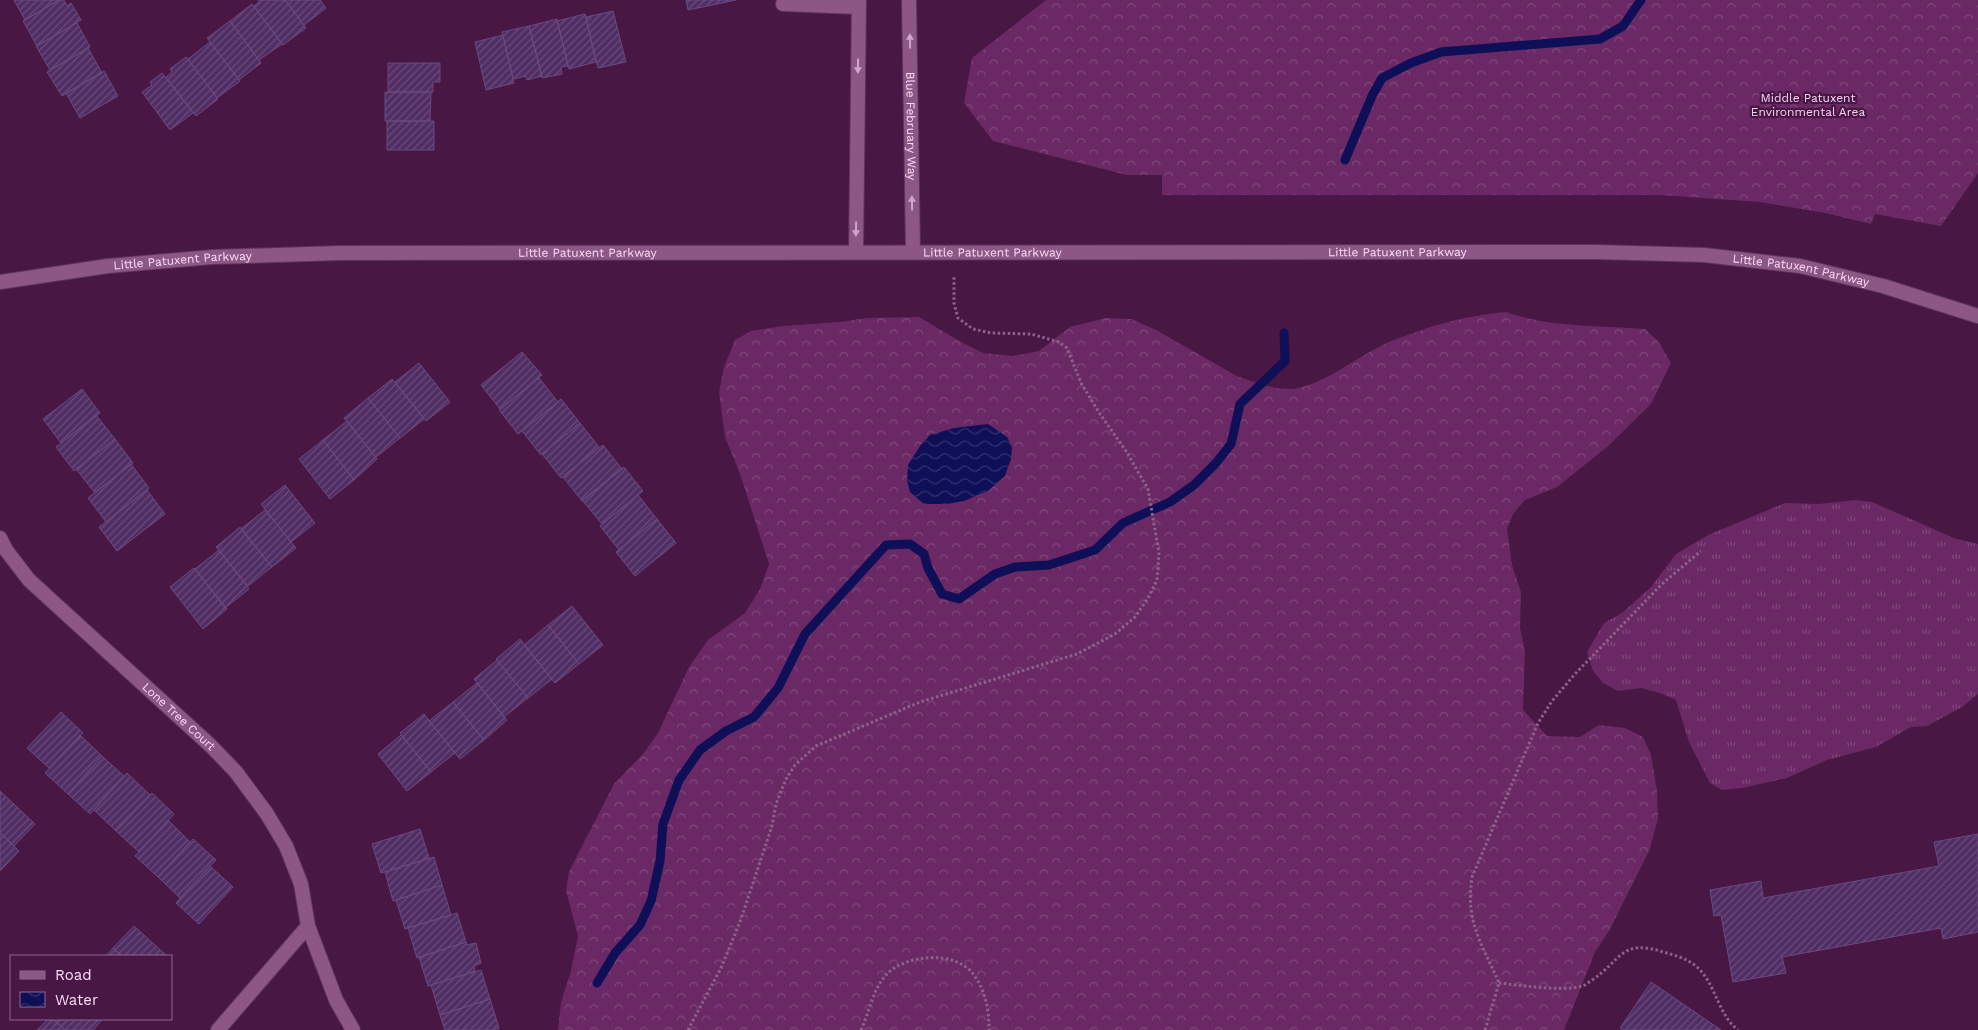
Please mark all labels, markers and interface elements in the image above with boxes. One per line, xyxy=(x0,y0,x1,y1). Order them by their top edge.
one-way arrow xyxy=(906,32,914,48)
one-way arrow xyxy=(854,58,862,74)
street label: Blue February Way xyxy=(903,72,919,181)
park label: Middle Patuxent Environmental Area xyxy=(1751,91,1865,119)
one-way arrow xyxy=(908,195,916,211)
one-way arrow xyxy=(852,221,860,237)
street label: Little Patuxent Parkway xyxy=(923,245,1063,260)
street label: Little Patuxent Parkway xyxy=(1328,245,1468,259)
street label: Little Patuxent Parkway xyxy=(518,246,658,260)
street label: Little Patuxent Parkway xyxy=(113,249,253,273)
street label: Little Patuxent Parkway xyxy=(1732,251,1871,290)
street label: Lone Tree Court xyxy=(139,680,218,753)
legend xyxy=(10,955,172,1020)
text: Road xyxy=(55,966,92,984)
text: Water xyxy=(55,991,98,1009)

